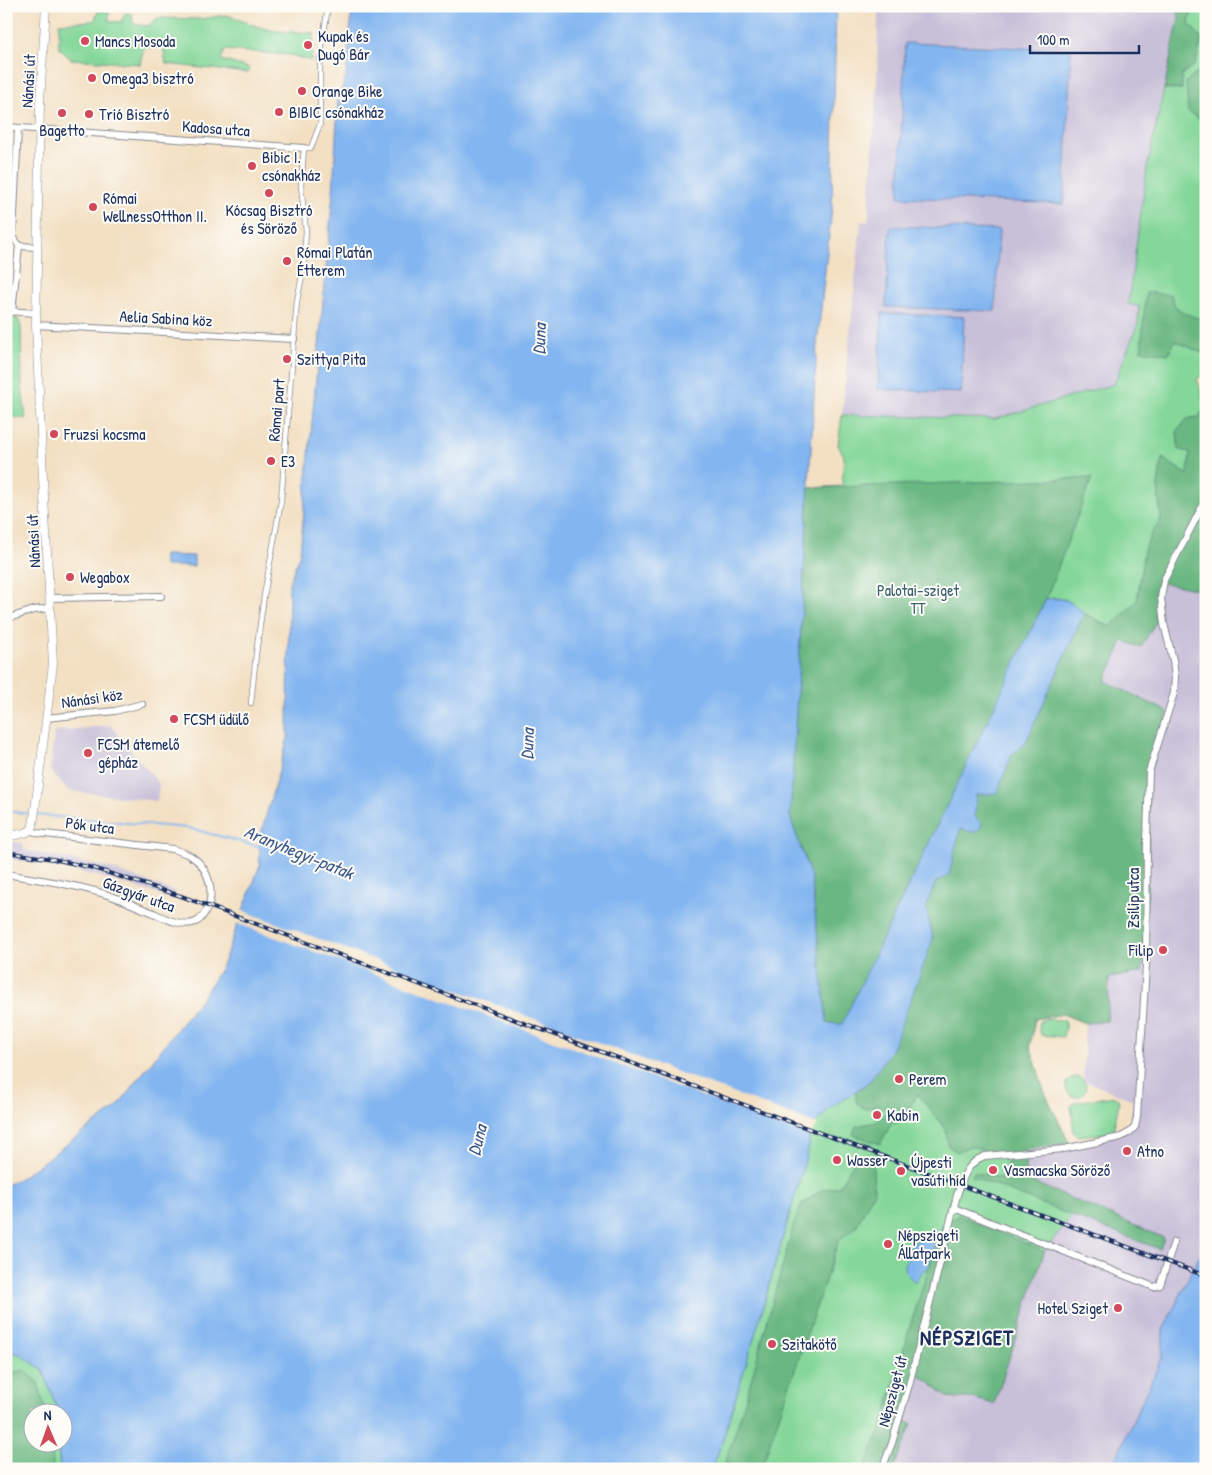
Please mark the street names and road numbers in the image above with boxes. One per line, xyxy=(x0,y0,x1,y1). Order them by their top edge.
street label: Nánási út xyxy=(16,53,40,108)
street label: Kadosa utca xyxy=(181,115,251,141)
street label: Aelia Sabina köz xyxy=(119,305,213,331)
street label: Római part xyxy=(262,377,290,442)
street label: Nánási út xyxy=(21,513,45,568)
street label: Nánási köz xyxy=(60,683,124,713)
street label: Pók utca xyxy=(64,811,116,839)
street label: Zsilip utca xyxy=(1122,868,1144,928)
street label: Gázgyár utca xyxy=(100,871,178,917)
street label: Népsziget út xyxy=(872,1352,912,1429)

